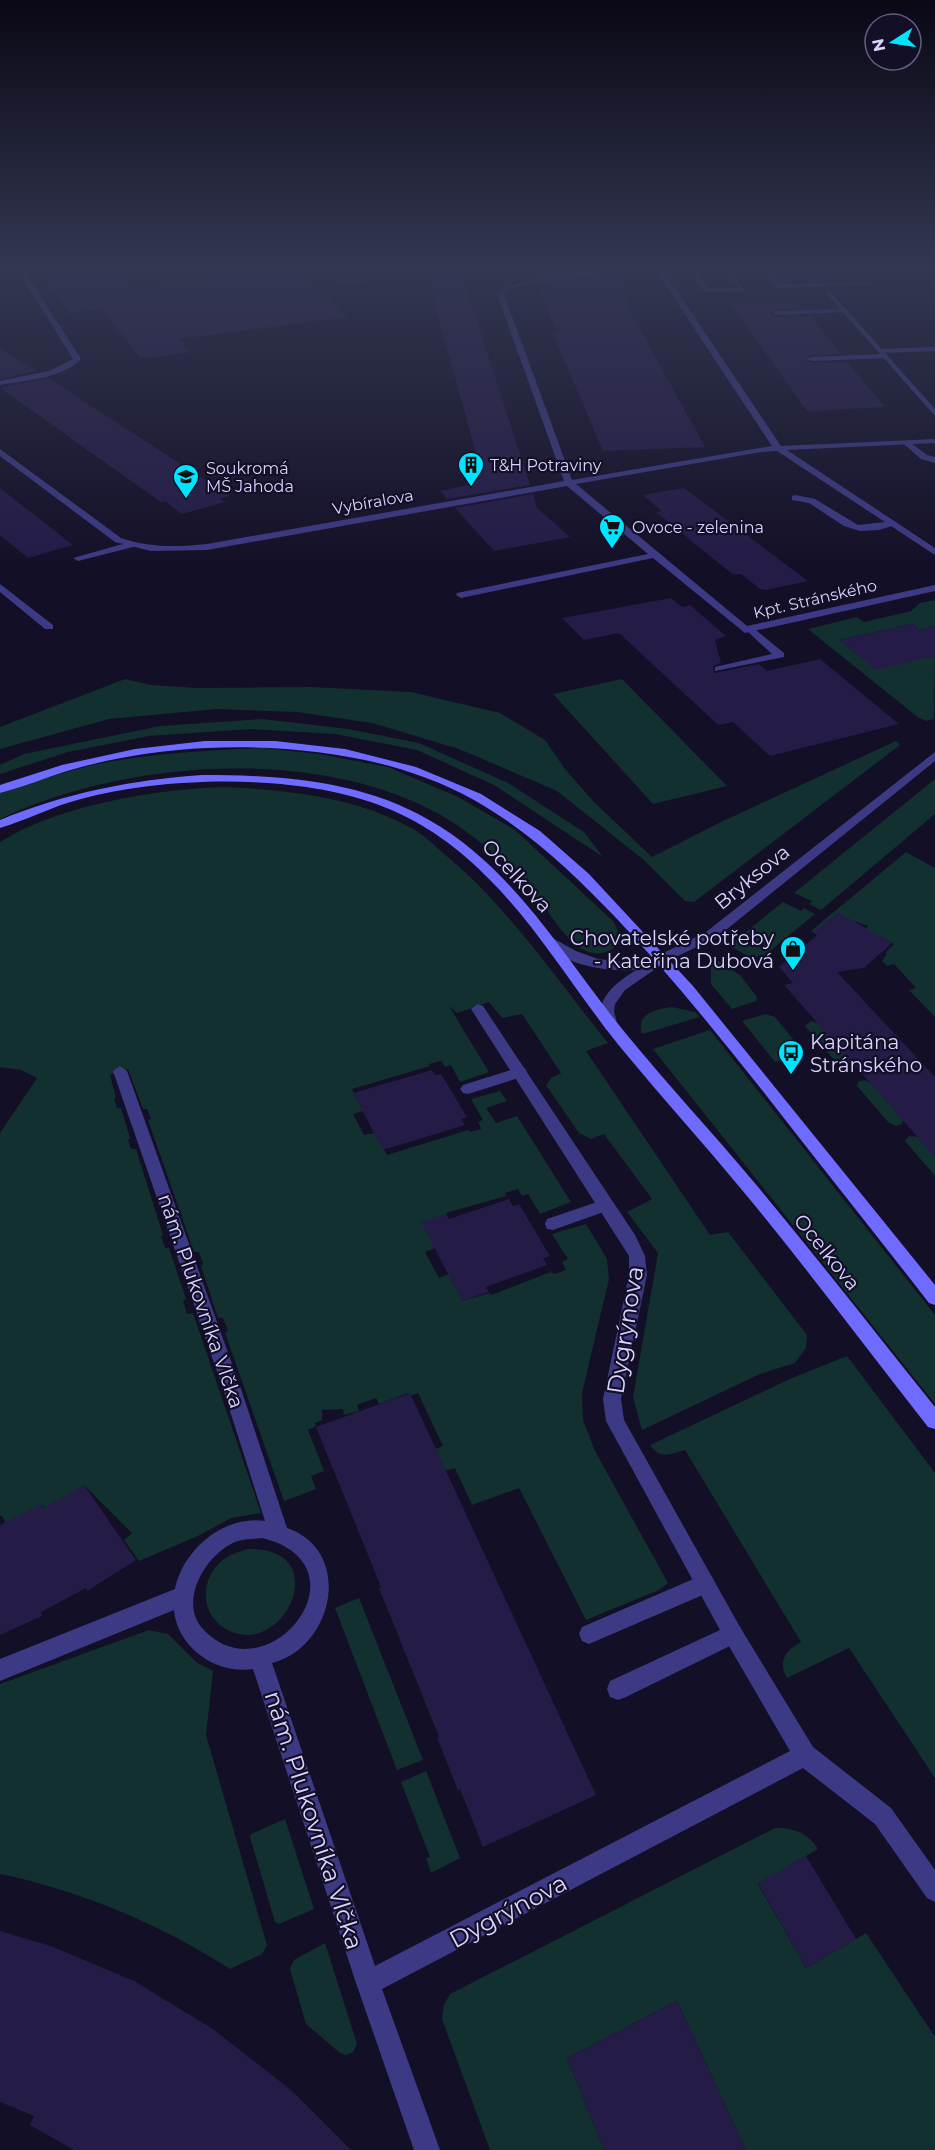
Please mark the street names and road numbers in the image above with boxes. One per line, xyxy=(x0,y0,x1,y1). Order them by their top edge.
street label: Vybíralova xyxy=(331,486,415,518)
street label: Kpt. Stránského xyxy=(751,576,879,622)
street label: Ocelkova xyxy=(477,834,557,918)
street label: Bryksova xyxy=(710,839,794,915)
street label: nám. Plukovníka Vlčka xyxy=(153,1191,249,1411)
street label: Ocelkova xyxy=(789,1209,865,1295)
street label: Dygrýnova xyxy=(601,1264,649,1396)
street label: nám. Plukovníka Vlčka xyxy=(258,1687,370,1953)
street label: Dygrýnova xyxy=(444,1868,572,1954)

